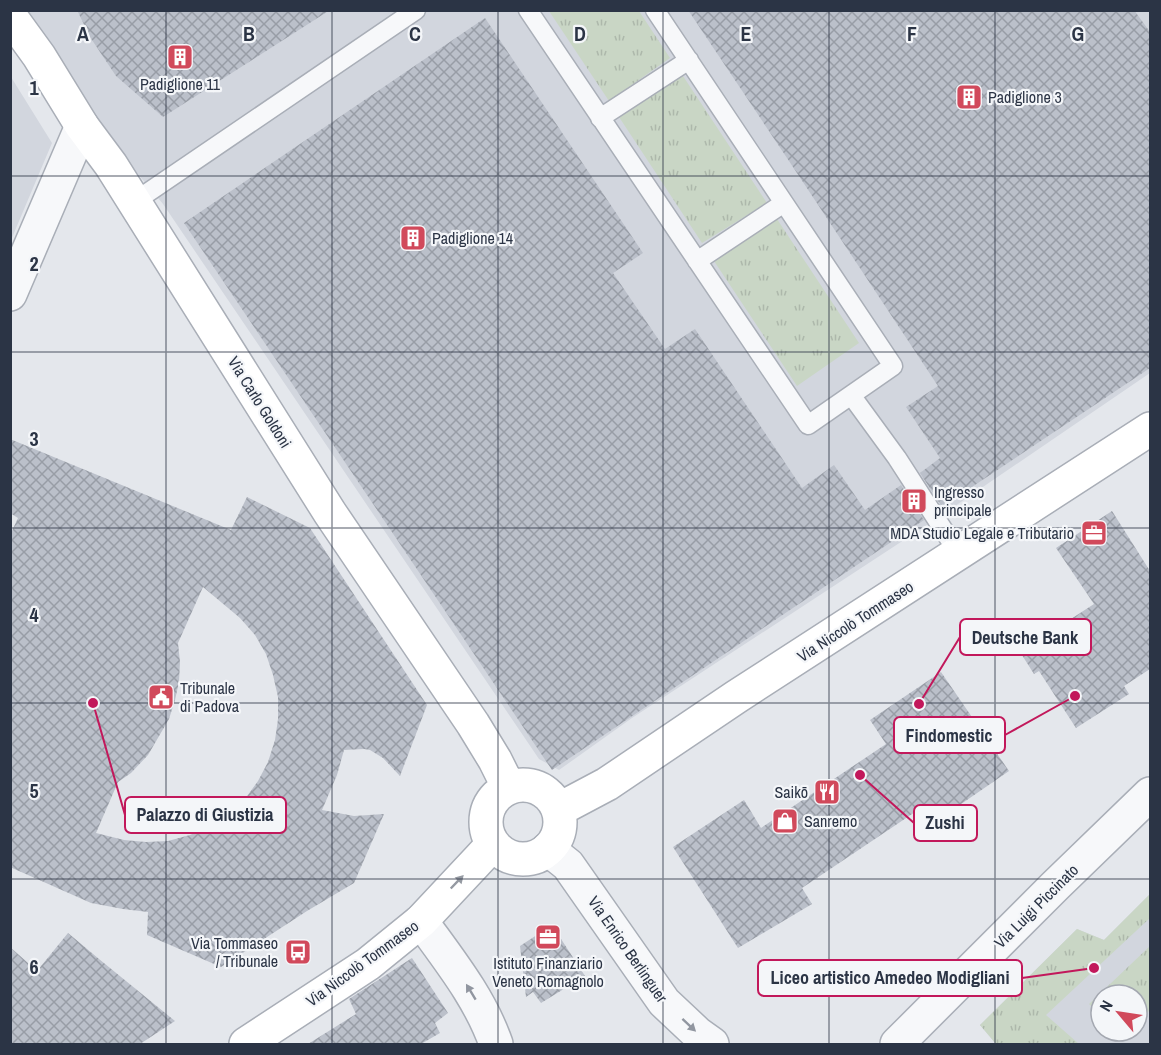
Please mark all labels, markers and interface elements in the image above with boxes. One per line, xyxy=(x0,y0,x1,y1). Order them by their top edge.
text: A xyxy=(77,20,89,47)
text: B xyxy=(243,20,255,47)
text: C xyxy=(409,20,421,47)
text: D xyxy=(574,20,586,47)
text: E xyxy=(741,20,752,47)
text: F xyxy=(907,20,917,47)
text: G xyxy=(1072,20,1084,47)
building icon: Padiglione 11 xyxy=(165,42,195,72)
place label: Padiglione 11 xyxy=(140,73,221,95)
text: 1 xyxy=(29,74,39,101)
building icon: Padiglione 3 xyxy=(954,82,984,112)
place label: Padiglione 3 xyxy=(988,86,1062,108)
building icon: Padiglione 14 xyxy=(398,223,428,253)
place label: Padiglione 14 xyxy=(432,227,513,249)
text: 2 xyxy=(29,250,39,277)
street label: Via Carlo Goldoni xyxy=(223,352,297,452)
text: 3 xyxy=(29,425,39,452)
place label: Ingresso principale xyxy=(934,481,992,521)
building icon: Ingresso principale xyxy=(899,486,929,516)
office icon: MDA Studio Legale e Tributario xyxy=(1079,518,1109,548)
place label: MDA Studio Legale e Tributario xyxy=(890,522,1074,544)
street label: Via Niccolò Tommaseo xyxy=(793,575,917,667)
text: 4 xyxy=(29,601,39,628)
callout: Deutsche Bank xyxy=(960,619,1091,655)
text: Deutsche Bank xyxy=(972,625,1079,650)
place label: Tribunale di Padova xyxy=(180,677,240,717)
public building icon: Tribunale di Padova xyxy=(146,682,176,712)
callout: Findomestic xyxy=(894,717,1005,753)
text: Findomestic xyxy=(906,723,992,748)
text: 5 xyxy=(29,777,39,804)
restaurant icon: Saikō xyxy=(812,777,842,807)
place label: Saikō xyxy=(774,781,808,803)
callout: Palazzo di Giustizia xyxy=(125,797,286,833)
text: Palazzo di Giustizia xyxy=(137,802,274,827)
callout: Zushi xyxy=(914,805,977,841)
shop icon: Sanremo xyxy=(770,806,800,836)
place label: Sanremo xyxy=(804,810,857,832)
text: Zushi xyxy=(925,810,965,835)
street label: Via Luigi Piccinato xyxy=(989,859,1083,953)
one-way arrow xyxy=(450,876,464,890)
street label: Via Enrico Berlinguer xyxy=(583,891,673,1007)
street label: Via Niccolò Tommaseo xyxy=(301,915,423,1011)
office icon: Istituto Finanziario Veneto Romagnolo xyxy=(533,922,563,952)
place label: Via Tommaseo / Tribunale xyxy=(191,932,278,972)
bus stop icon: Via Tommaseo / Tribunale xyxy=(283,937,313,967)
place label: Istituto Finanziario Veneto Romagnolo xyxy=(492,952,604,992)
text: 6 xyxy=(29,953,39,980)
callout: Liceo artistico Amedeo Modigliani xyxy=(758,960,1022,996)
text: Liceo artistico Amedeo Modigliani xyxy=(771,965,1009,990)
north arrow xyxy=(1089,983,1149,1043)
one-way arrow xyxy=(465,984,476,1000)
text: N xyxy=(1094,996,1118,1015)
one-way arrow xyxy=(681,1018,696,1032)

